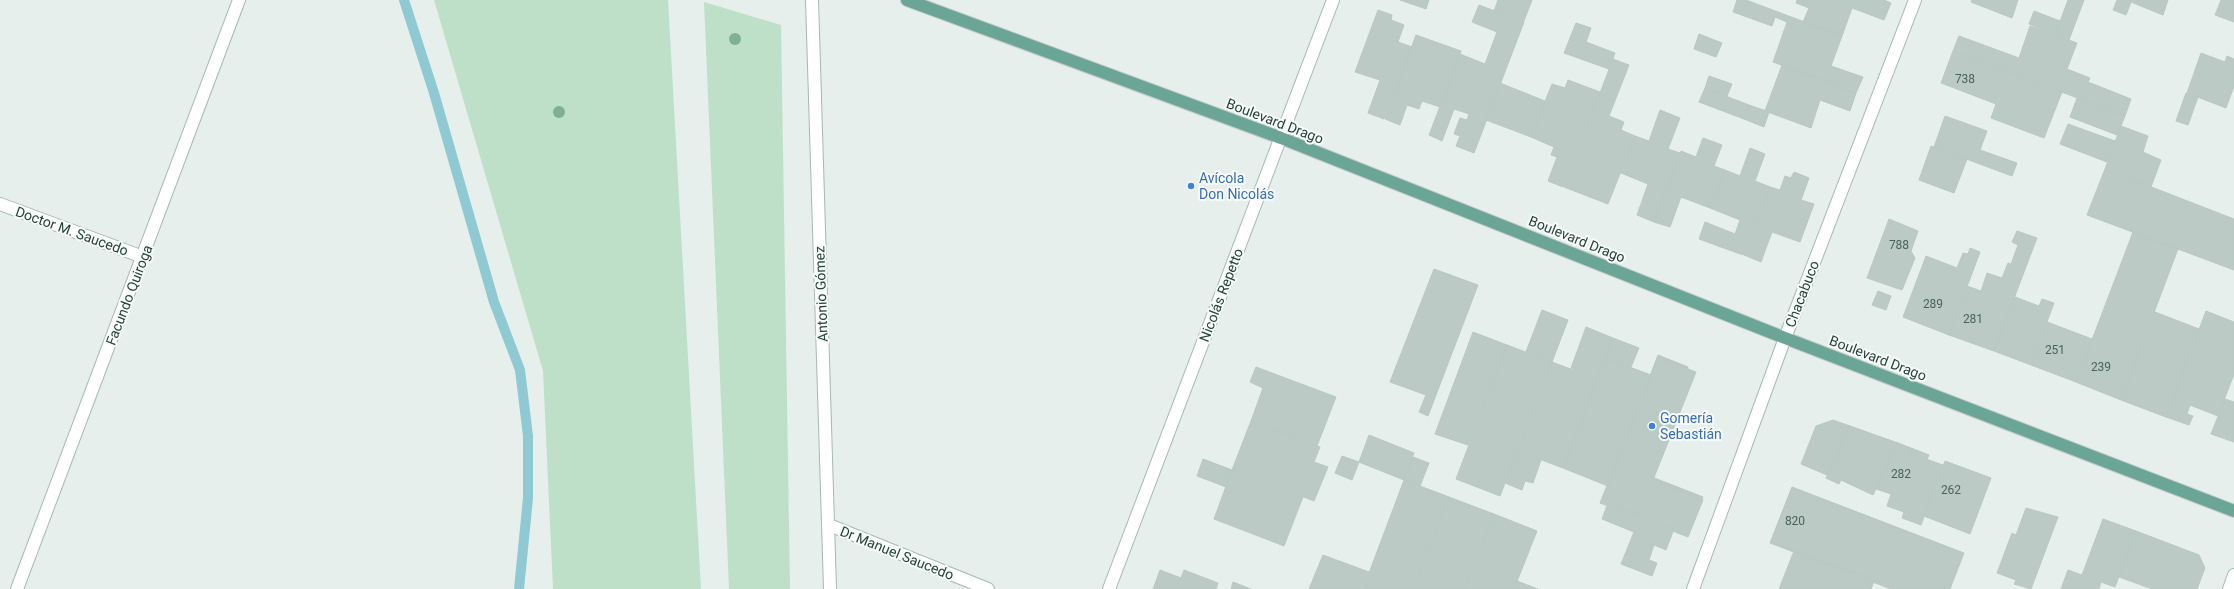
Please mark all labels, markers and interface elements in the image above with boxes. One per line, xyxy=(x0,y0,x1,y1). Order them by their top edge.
house number: 738 xyxy=(1955,72,1975,86)
street label: Boulevard Drago xyxy=(1224,95,1326,147)
place label: Avícola Don Nicolás xyxy=(1199,170,1274,202)
marker: Avícola Don Nicolás xyxy=(1186,181,1196,191)
street label: Doctor M. Saucedo xyxy=(13,203,131,259)
street label: Boulevard Drago xyxy=(1526,212,1628,266)
house number: 788 xyxy=(1889,238,1909,252)
street label: Facundo Quiroga xyxy=(103,243,155,347)
street label: Antonio Gómez xyxy=(811,246,831,342)
street label: Nicolás Repetto xyxy=(1196,246,1246,344)
street label: Chacabuco xyxy=(1782,258,1822,330)
house number: 289 xyxy=(1923,297,1943,311)
house number: 281 xyxy=(1963,312,1983,326)
street label: Boulevard Drago xyxy=(1827,332,1929,384)
house number: 251 xyxy=(2045,343,2065,357)
house number: 239 xyxy=(2091,360,2111,374)
place label: Gomería Sebastián xyxy=(1660,410,1722,442)
marker: Gomería Sebastián xyxy=(1647,421,1657,431)
house number: 282 xyxy=(1891,467,1911,481)
house number: 262 xyxy=(1941,483,1961,497)
house number: 820 xyxy=(1785,514,1805,528)
street label: Dr Manuel Saucedo xyxy=(838,523,956,583)

